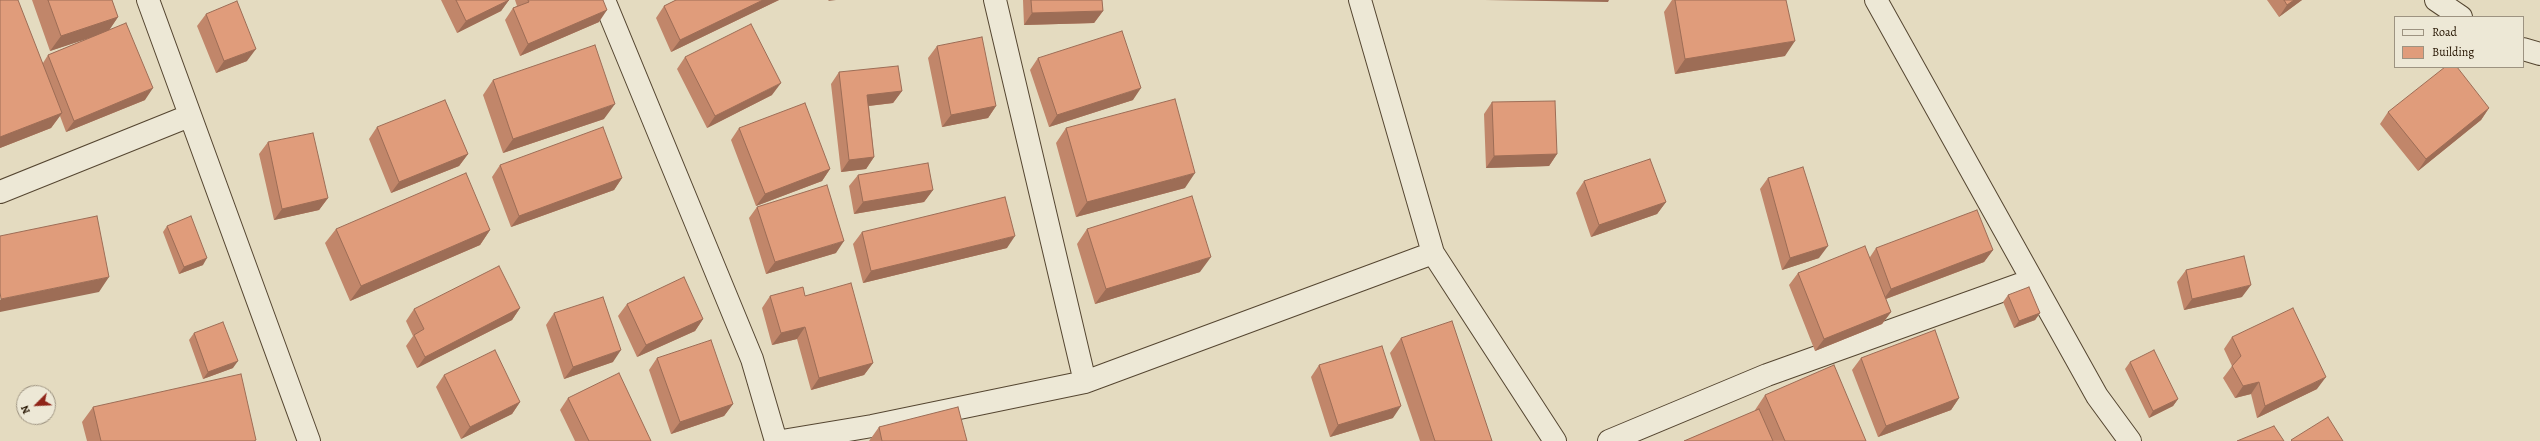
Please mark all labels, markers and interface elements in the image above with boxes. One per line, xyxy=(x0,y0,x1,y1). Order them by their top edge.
legend xyxy=(2394,16,2524,68)
text: Road xyxy=(2432,24,2457,40)
text: Building xyxy=(2432,44,2474,60)
north arrow xyxy=(16,385,56,425)
text: N xyxy=(17,403,34,416)

